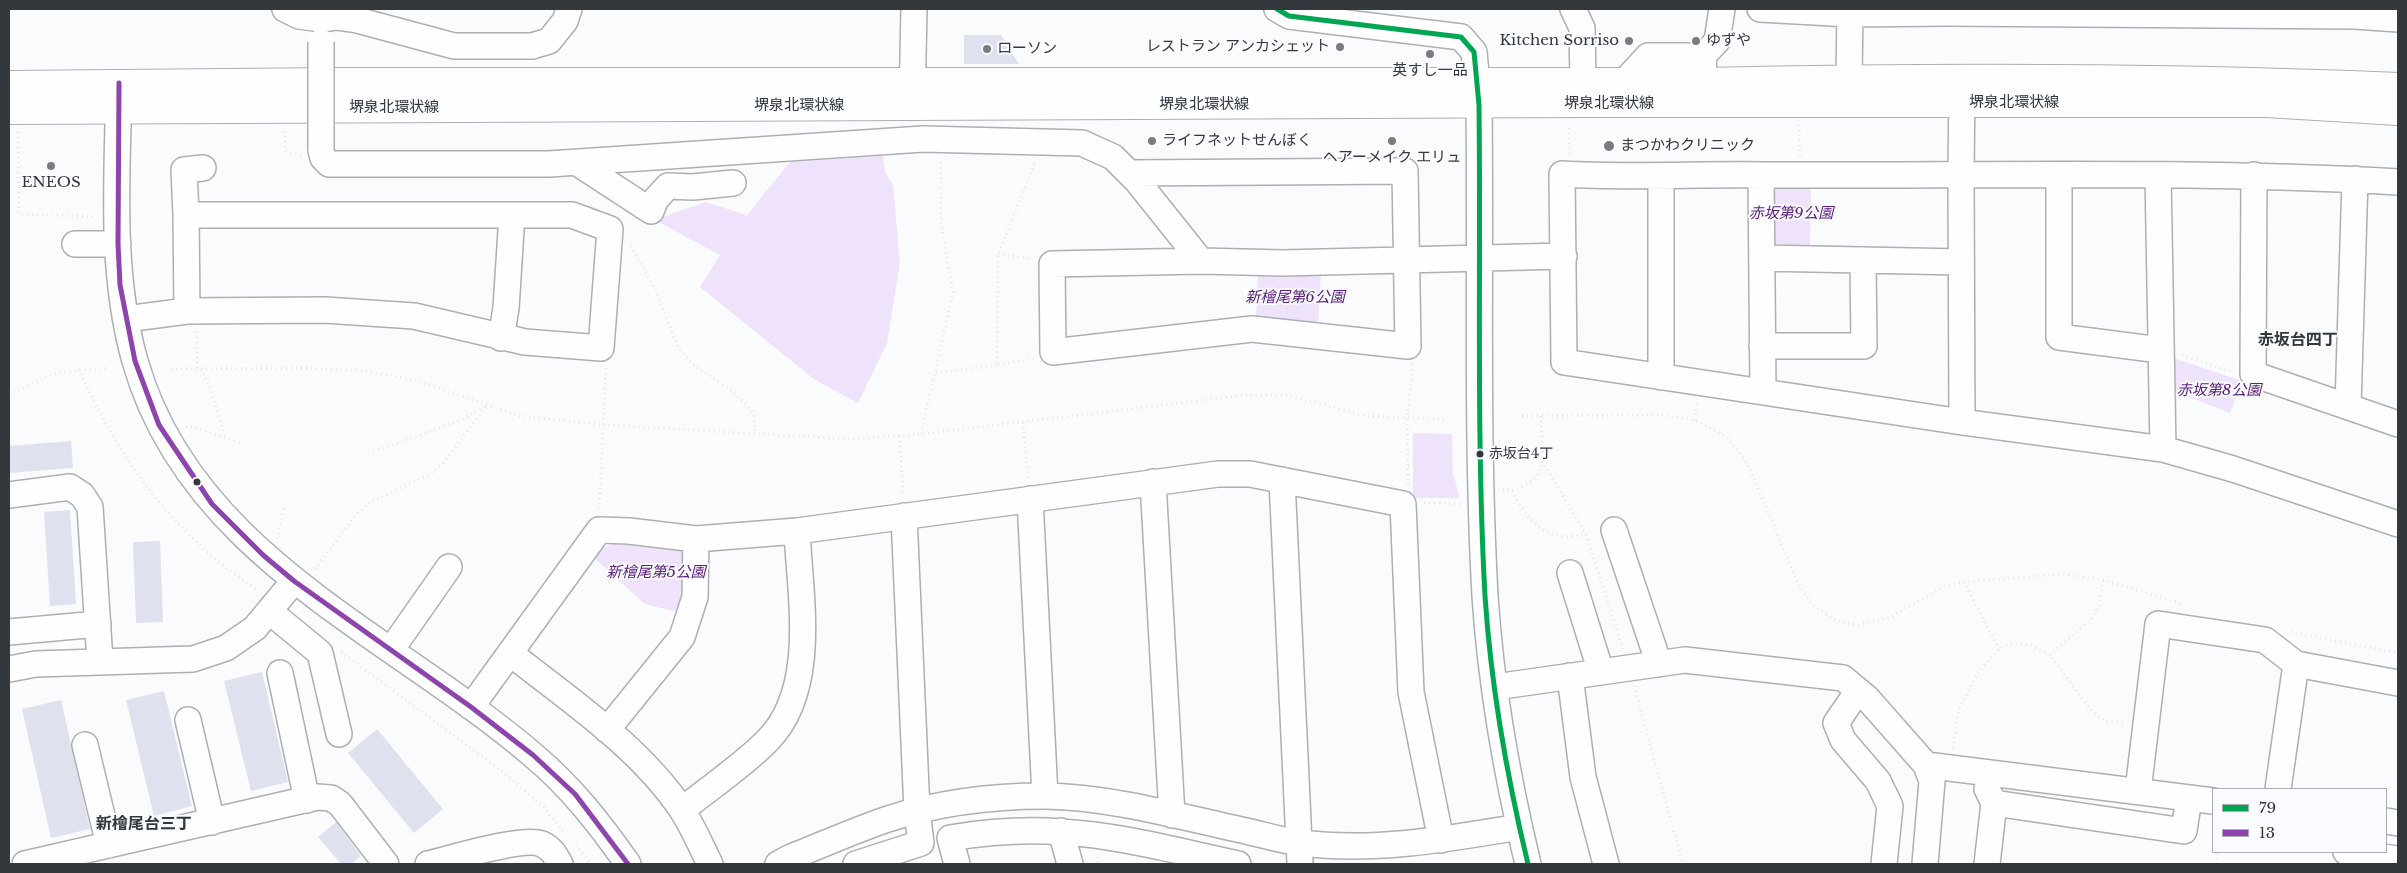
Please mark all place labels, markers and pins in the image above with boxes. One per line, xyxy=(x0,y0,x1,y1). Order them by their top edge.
place label: Kitchen Sorriso xyxy=(1499,32,1619,50)
place label: ゆずや xyxy=(1706,32,1751,50)
marker: Kitchen Sorriso xyxy=(1623,35,1635,47)
marker: ゆずや xyxy=(1690,35,1702,47)
place label: レストラン アンカシェット xyxy=(1146,38,1330,56)
place label: ローソン xyxy=(997,40,1057,58)
marker: レストラン アンカシェット xyxy=(1334,41,1346,53)
marker: ローソン xyxy=(981,43,993,55)
marker: 英すし一品 xyxy=(1424,48,1436,60)
place label: 英すし一品 xyxy=(1393,62,1467,80)
place label: ライフネットせんぼく xyxy=(1162,132,1312,150)
marker: ライフネットせんぼく xyxy=(1146,135,1158,147)
marker: ヘアーメイク エリュ xyxy=(1386,135,1398,147)
place label: まつかわクリニック xyxy=(1620,137,1755,155)
marker: まつかわクリニック xyxy=(1602,139,1616,153)
place label: ヘアーメイク エリュ xyxy=(1323,149,1461,167)
marker: ENEOS xyxy=(45,160,57,172)
place label: ENEOS xyxy=(21,174,81,192)
place label: 赤坂台4丁 xyxy=(1489,446,1553,462)
marker: 赤坂台4丁 xyxy=(1475,449,1485,459)
unlabelled marker xyxy=(192,477,202,487)

